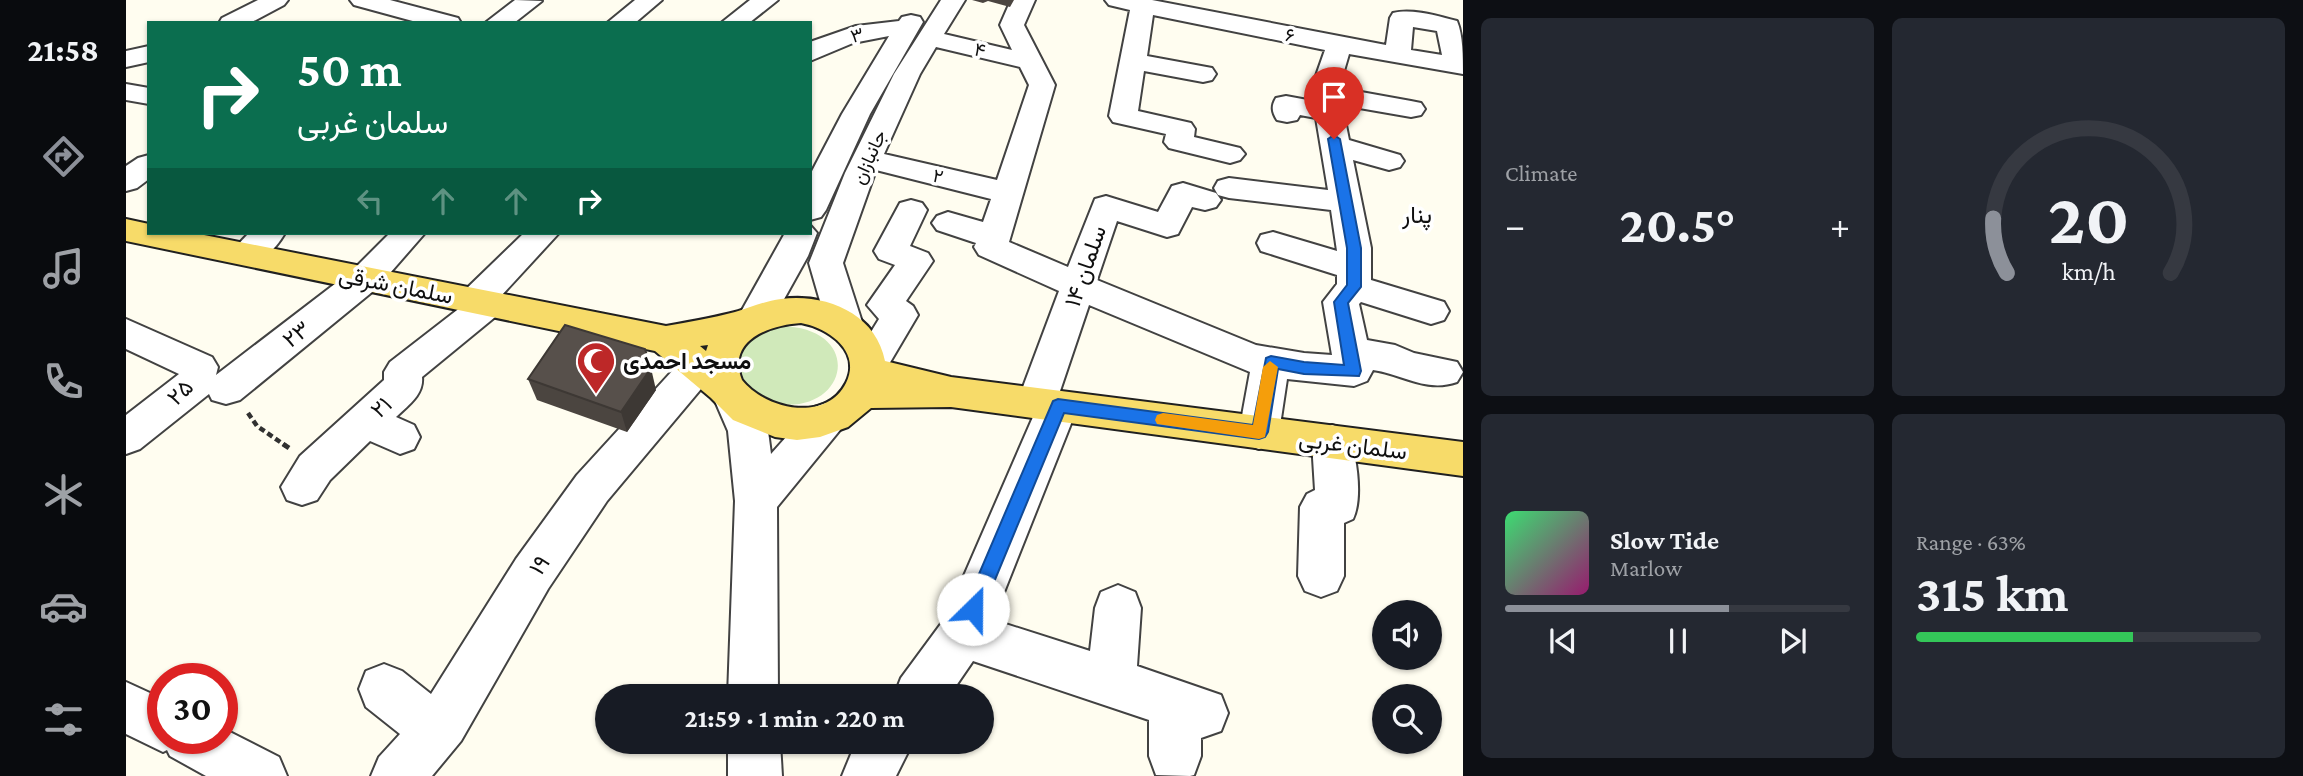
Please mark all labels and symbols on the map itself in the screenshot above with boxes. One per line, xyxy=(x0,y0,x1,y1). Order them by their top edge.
street label: ۳ xyxy=(848,23,866,47)
street label: ۶ xyxy=(1283,24,1297,46)
street label: ۴ xyxy=(972,39,988,61)
pin xyxy=(1304,67,1364,139)
street label: جانبازان xyxy=(848,127,891,188)
street label: ۲ xyxy=(931,165,945,187)
district label: پنار xyxy=(1401,201,1432,231)
street label: سلمان ۱۴ xyxy=(1059,222,1111,310)
street label: سلمان شرقی xyxy=(336,261,455,311)
street label: ۲۳ xyxy=(277,315,315,353)
mosque icon: مسجد احمدی xyxy=(575,340,617,395)
place label: مسجد احمدی xyxy=(623,348,751,375)
street label: ۲۵ xyxy=(162,374,198,410)
street label: ۲۱ xyxy=(365,391,397,423)
street label: سلمان غربی xyxy=(1297,425,1409,467)
street label: ۱۹ xyxy=(523,550,555,580)
position arrow xyxy=(936,572,1010,646)
speed limit sign: 30 xyxy=(147,663,238,754)

